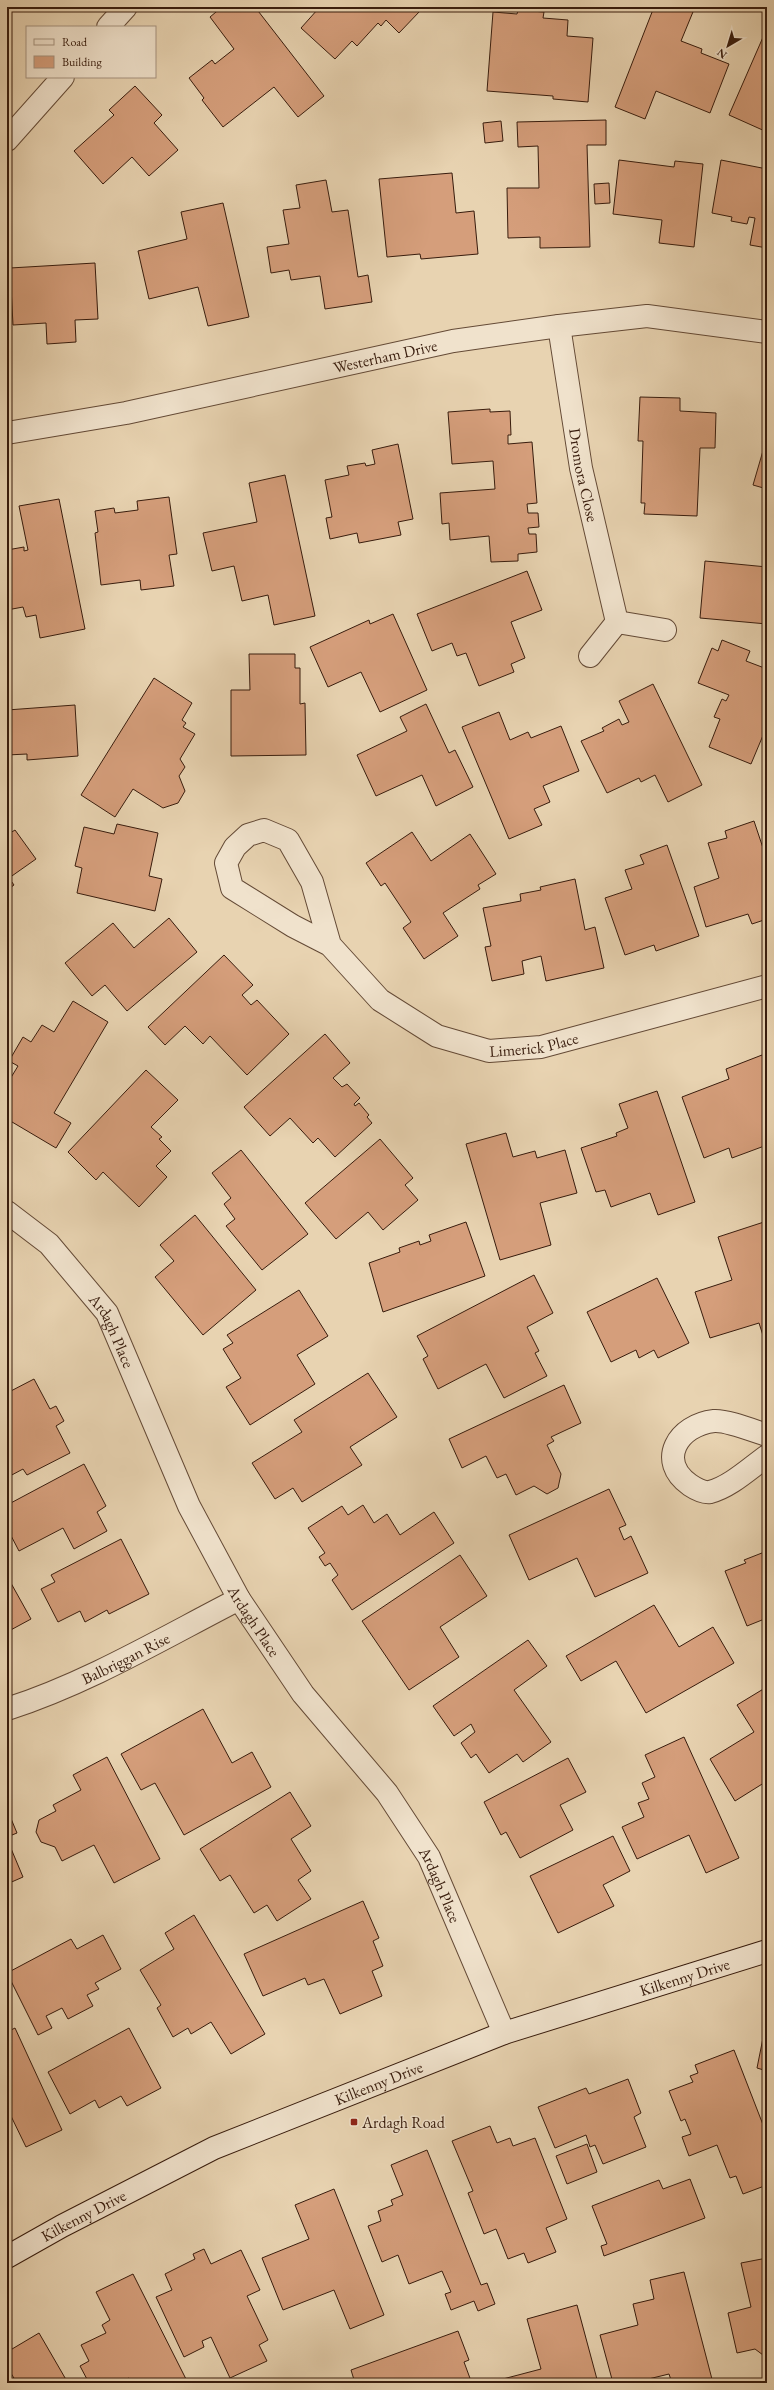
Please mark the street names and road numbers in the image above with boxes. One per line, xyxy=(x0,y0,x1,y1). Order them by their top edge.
street label: Westerham Drive xyxy=(331,334,439,378)
street label: Dromora Close xyxy=(564,427,604,524)
street label: Limerick Place xyxy=(488,1027,581,1061)
street label: Ardagh Place xyxy=(84,1288,140,1371)
street label: Ardagh Place xyxy=(223,1581,285,1661)
street label: Balbriggan Rise xyxy=(78,1627,173,1689)
street label: Ardagh Place xyxy=(414,1842,466,1926)
street label: Kilkenny Drive xyxy=(637,1953,732,2001)
street label: Kilkenny Drive xyxy=(331,2056,426,2110)
street label: Kilkenny Drive xyxy=(37,2185,129,2246)

